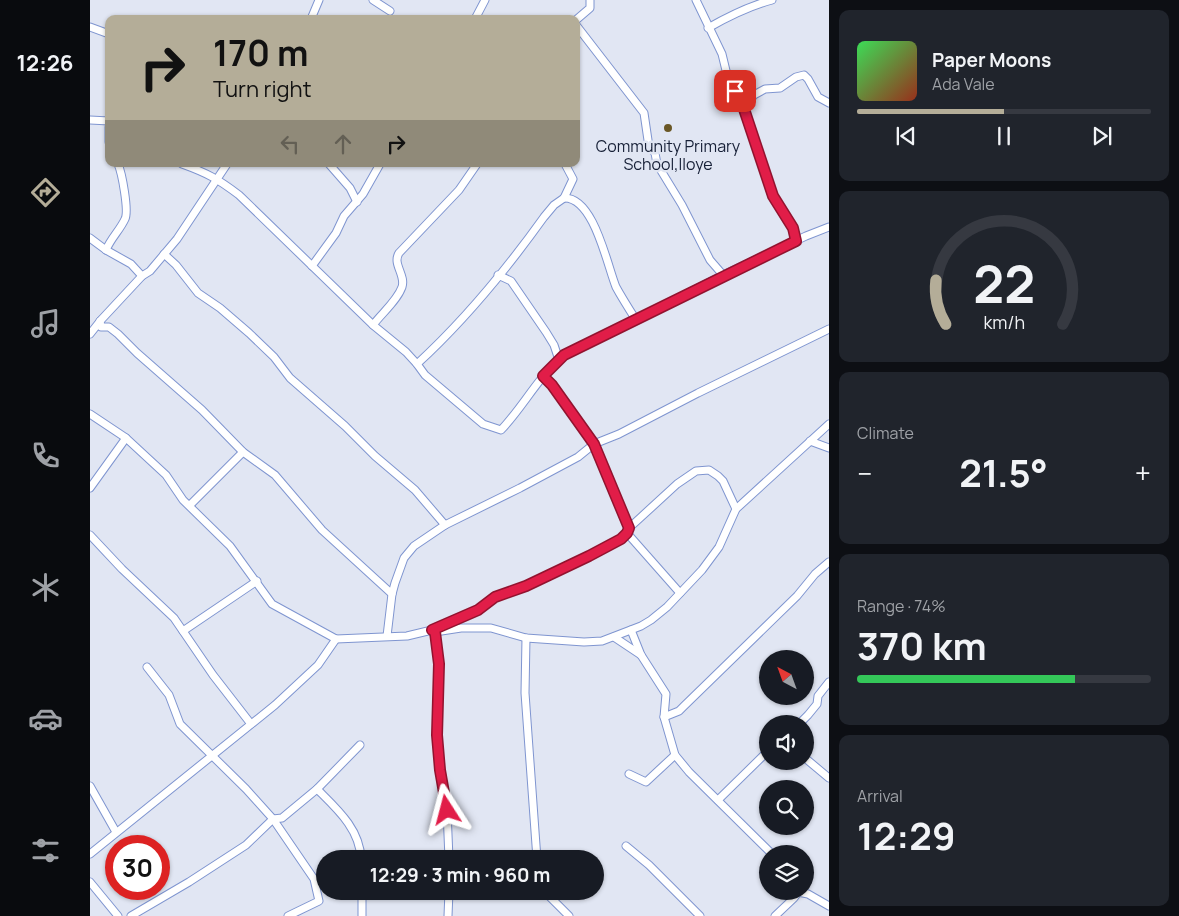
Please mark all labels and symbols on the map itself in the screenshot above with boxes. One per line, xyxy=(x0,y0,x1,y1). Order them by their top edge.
pin xyxy=(714,70,756,112)
marker: Community Primary School,Iloye xyxy=(662,122,674,134)
place label: Community Primary School,Iloye xyxy=(596,135,741,175)
north arrow xyxy=(759,650,814,705)
position arrow xyxy=(420,783,472,835)
speed limit sign: 30 xyxy=(105,835,170,900)

